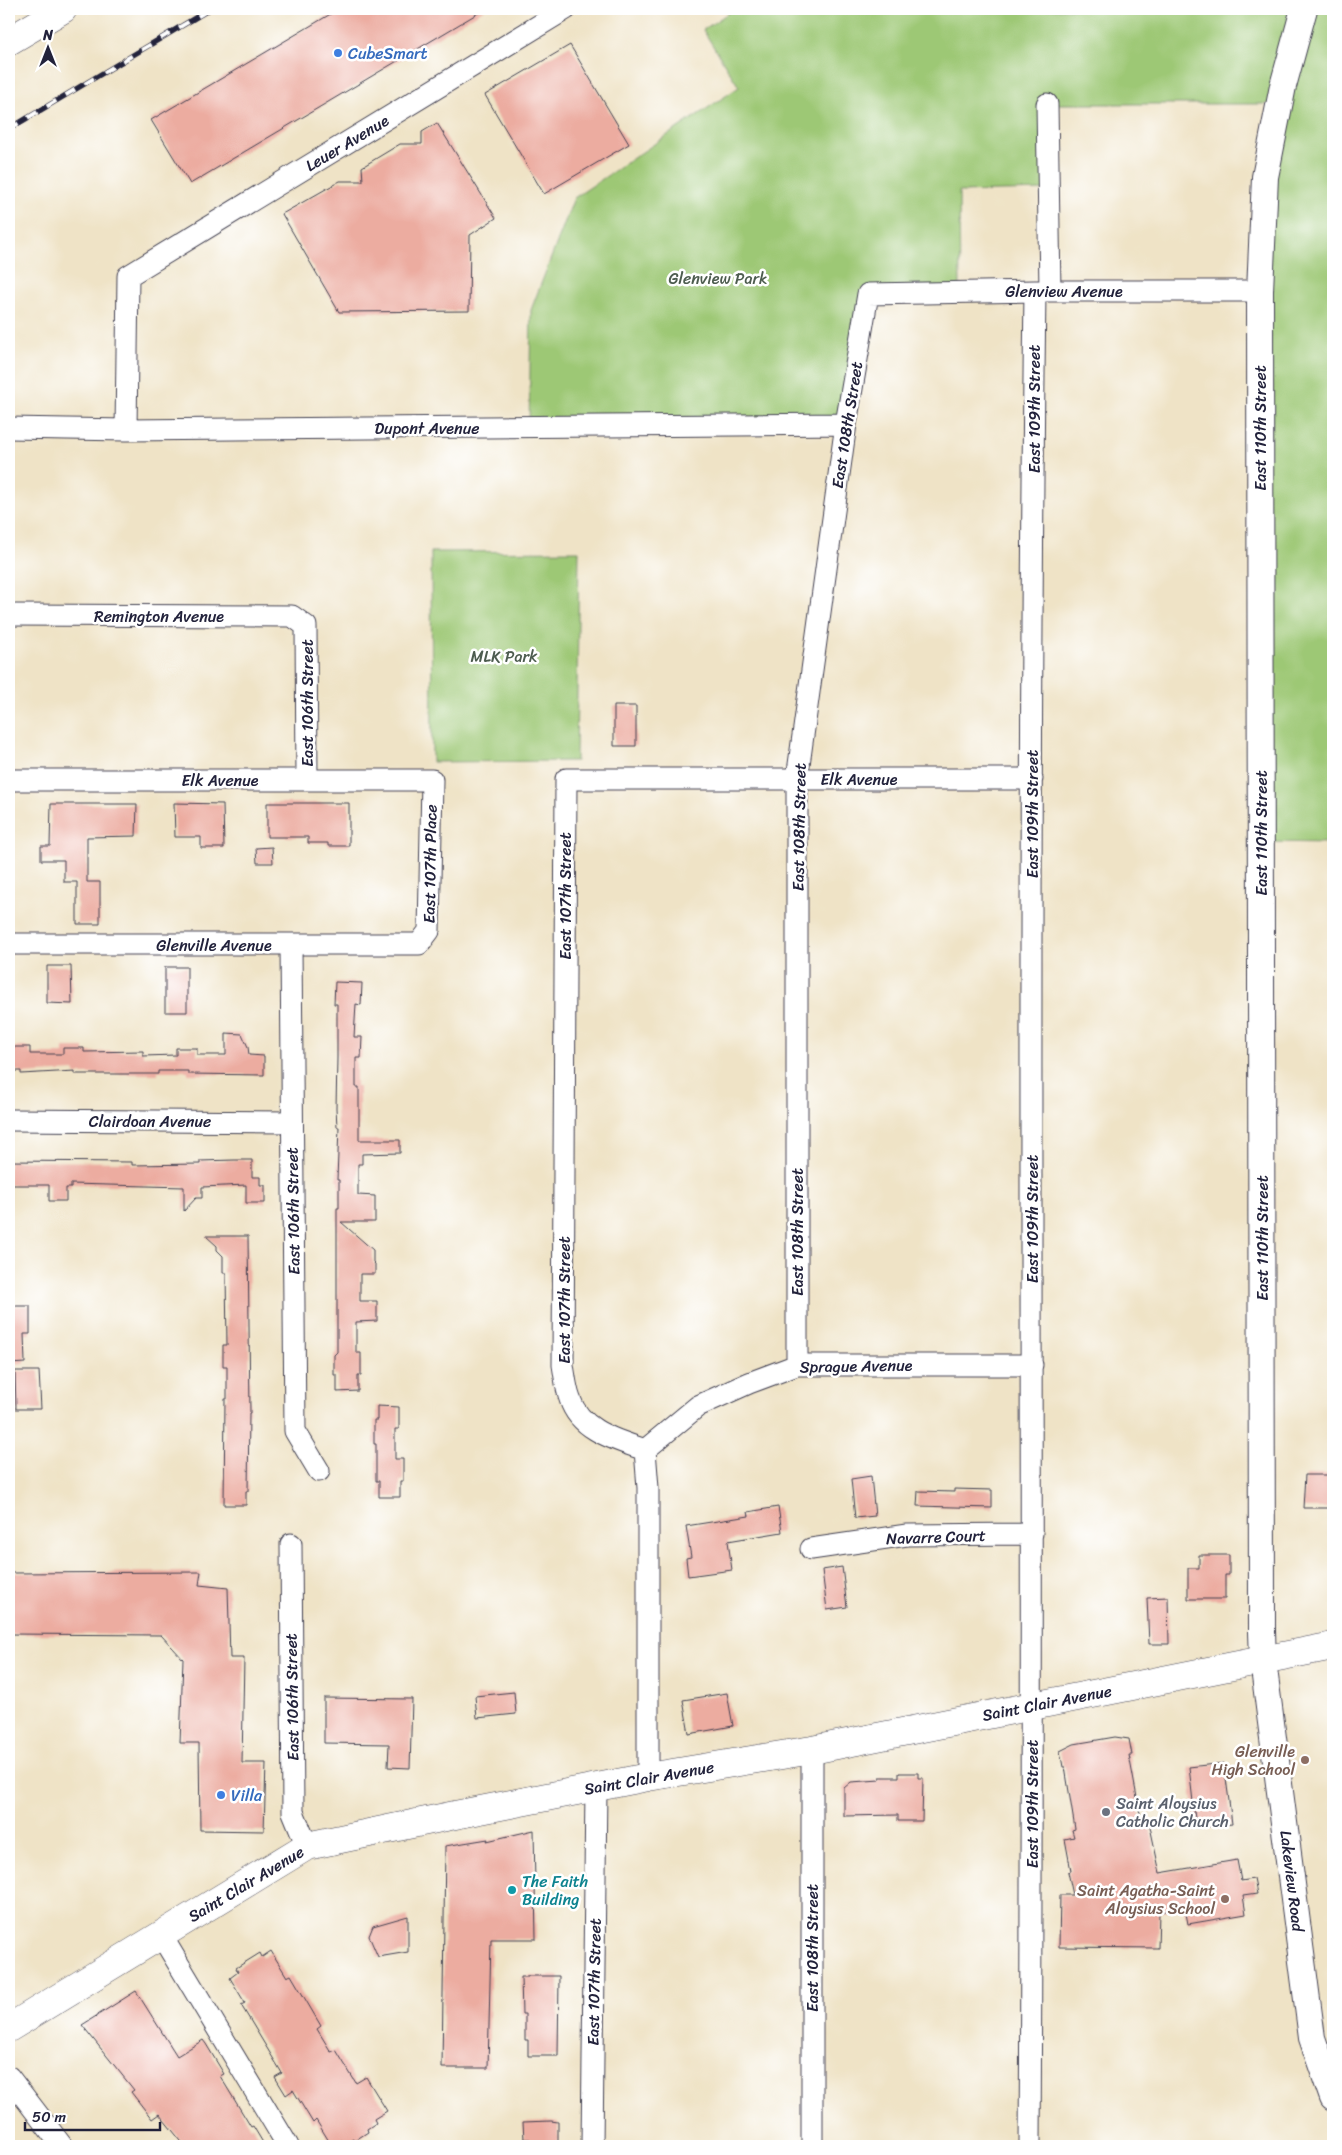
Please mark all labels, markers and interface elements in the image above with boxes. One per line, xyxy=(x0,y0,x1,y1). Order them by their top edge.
north arrow xyxy=(22,22,72,72)
text: N xyxy=(42,23,53,48)
place label: CubeSmart xyxy=(348,39,428,68)
marker: CubeSmart xyxy=(332,47,344,59)
street label: Leuer Avenue xyxy=(299,106,395,180)
park label: Glenview Park xyxy=(669,264,767,293)
street label: Glenview Avenue xyxy=(1005,277,1123,306)
street label: East 109th Street xyxy=(1020,345,1049,473)
street label: East 108th Street xyxy=(823,359,871,491)
street label: East 110th Street xyxy=(1246,365,1275,491)
street label: Dupont Avenue xyxy=(374,414,480,443)
street label: Remington Avenue xyxy=(94,602,224,631)
street label: East 106th Street xyxy=(293,639,322,767)
park label: MLK Park xyxy=(470,642,538,671)
street label: East 109th Street xyxy=(1018,750,1047,878)
street label: East 108th Street xyxy=(783,763,815,891)
street label: Elk Avenue xyxy=(820,765,898,794)
street label: Elk Avenue xyxy=(181,766,259,795)
street label: East 110th Street xyxy=(1247,770,1276,896)
street label: East 107th Place xyxy=(414,804,446,924)
street label: East 107th Street xyxy=(551,832,580,960)
street label: Glenville Avenue xyxy=(156,931,272,960)
street label: Clairdoan Avenue xyxy=(89,1107,211,1136)
street label: East 106th Street xyxy=(277,1147,309,1275)
street label: East 109th Street xyxy=(1018,1155,1047,1283)
street label: East 108th Street xyxy=(783,1168,812,1296)
street label: East 110th Street xyxy=(1248,1175,1277,1301)
street label: East 107th Street xyxy=(550,1236,579,1364)
street label: Sprague Avenue xyxy=(799,1351,913,1381)
street label: Navarre Court xyxy=(886,1521,986,1553)
street label: East 106th Street xyxy=(276,1633,308,1761)
street label: Saint Clair Avenue xyxy=(980,1676,1114,1730)
place label: Glenville High School xyxy=(1211,1737,1295,1784)
street label: East 109th Street xyxy=(1018,1740,1047,1868)
street label: Saint Clair Avenue xyxy=(582,1752,716,1804)
marker: Glenville High School xyxy=(1299,1754,1311,1766)
place label: Villa xyxy=(231,1781,263,1810)
marker: Villa xyxy=(215,1789,227,1801)
place label: Saint Aloysius Catholic Church xyxy=(1116,1789,1229,1836)
marker: Saint Aloysius Catholic Church xyxy=(1100,1806,1112,1818)
street label: Lakeview Road xyxy=(1271,1829,1313,1935)
street label: Saint Clair Avenue xyxy=(182,1838,310,1930)
place label: The Faith Building xyxy=(522,1867,588,1914)
place label: Saint Agatha-Saint Aloysius School xyxy=(1077,1876,1215,1923)
marker: The Faith Building xyxy=(506,1884,518,1896)
street label: East 108th Street xyxy=(798,1884,827,2012)
marker: Saint Agatha-Saint Aloysius School xyxy=(1219,1893,1231,1905)
street label: East 107th Street xyxy=(578,1918,610,2046)
scale bar xyxy=(25,2100,160,2132)
text: 50 m xyxy=(32,2104,67,2130)

